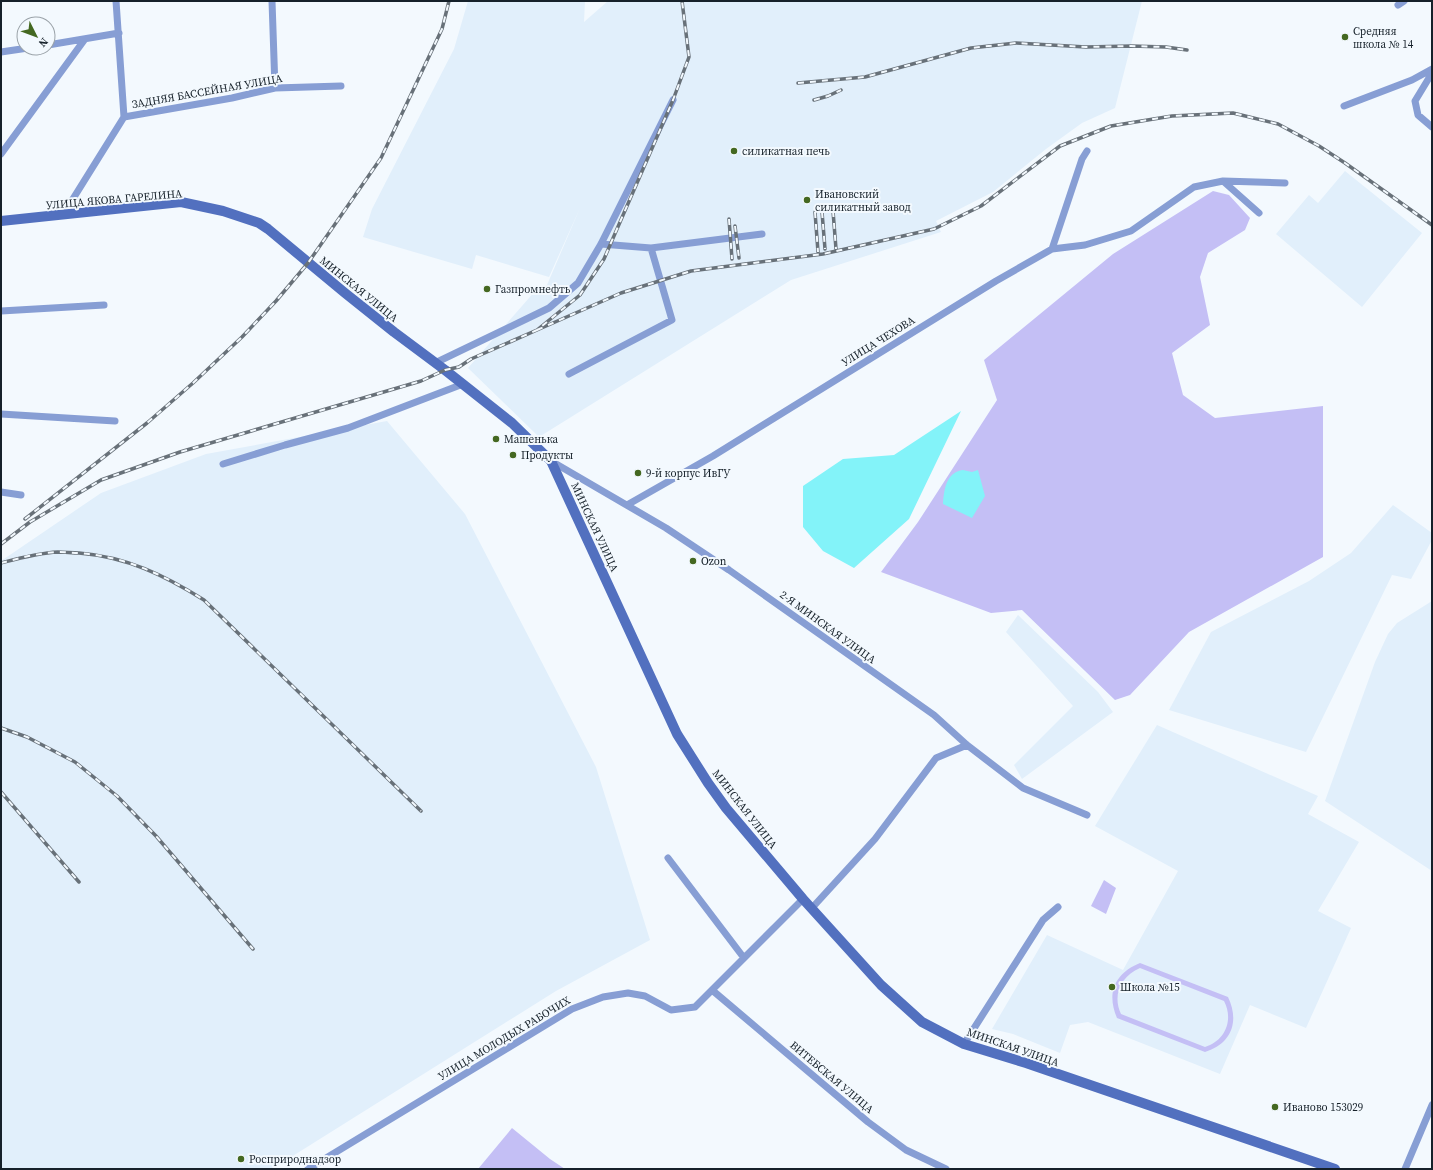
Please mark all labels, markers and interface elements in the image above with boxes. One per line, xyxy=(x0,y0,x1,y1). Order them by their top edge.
north arrow xyxy=(16,16,56,56)
place label: Средняя школа № 14 xyxy=(1353,24,1414,52)
marker: Средняя школа № 14 xyxy=(1340,32,1350,42)
text: N xyxy=(35,34,51,50)
street label: ЗАДНЯЯ БАССЕЙНАЯ УЛИЦА xyxy=(131,71,284,112)
place label: силикатная печь xyxy=(742,144,830,159)
marker: силикатная печь xyxy=(729,146,739,156)
street label: УЛИЦА ЯКОВА ГАРЕЛИНА xyxy=(45,186,184,213)
place label: Ивановский силикатный завод xyxy=(815,187,911,215)
marker: Ивановский силикатный завод xyxy=(802,195,812,205)
street label: МИНСКАЯ УЛИЦА xyxy=(316,253,402,326)
place label: Газпромнефть xyxy=(495,282,571,297)
marker: Газпромнефть xyxy=(482,284,492,294)
street label: УЛИЦА ЧЕХОВА xyxy=(839,313,918,370)
place label: Машенька xyxy=(504,432,559,447)
marker: Машенька xyxy=(491,434,501,444)
place label: Продукты xyxy=(521,448,573,463)
marker: Продукты xyxy=(508,450,518,460)
place label: 9-й корпус ИвГУ xyxy=(646,466,731,481)
marker: 9-й корпус ИвГУ xyxy=(633,468,643,478)
street label: МИНСКАЯ УЛИЦА xyxy=(567,480,622,575)
place label: Ozon xyxy=(701,554,727,569)
marker: Ozon xyxy=(688,556,698,566)
street label: 2-Я МИНСКАЯ УЛИЦА xyxy=(777,587,879,668)
street label: МИНСКАЯ УЛИЦА xyxy=(709,767,781,853)
place label: Школа №15 xyxy=(1120,980,1180,995)
marker: Школа №15 xyxy=(1107,982,1117,992)
street label: УЛИЦА МОЛОДЫХ РАБОЧИХ xyxy=(435,992,574,1084)
street label: МИНСКАЯ УЛИЦА xyxy=(965,1025,1062,1071)
street label: ВИТЕБСКАЯ УЛИЦА xyxy=(787,1038,877,1117)
place label: Иваново 153029 xyxy=(1283,1100,1363,1115)
marker: Иваново 153029 xyxy=(1270,1102,1280,1112)
place label: Росприроднадзор xyxy=(249,1152,341,1167)
marker: Росприроднадзор xyxy=(236,1154,246,1164)

